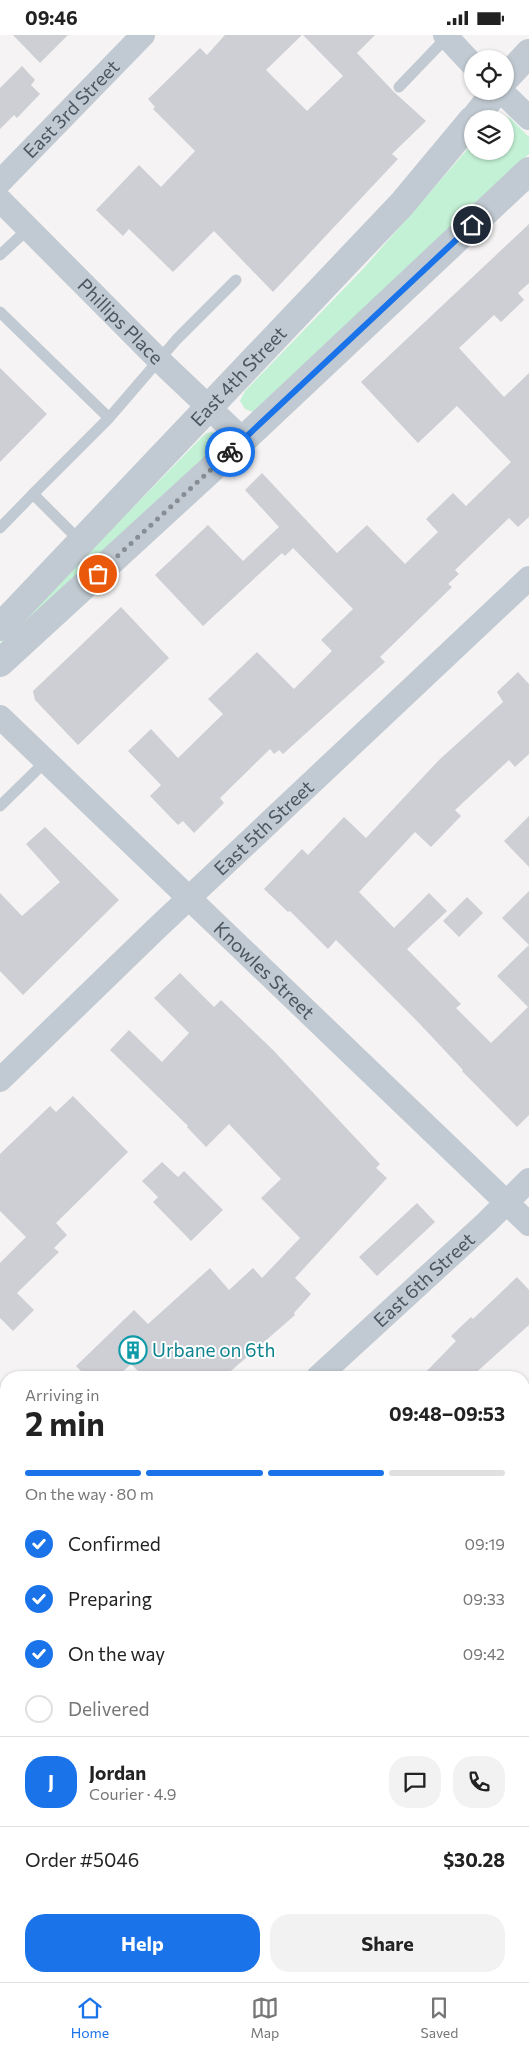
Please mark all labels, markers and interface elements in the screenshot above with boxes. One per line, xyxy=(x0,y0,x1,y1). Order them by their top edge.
text: 09:46 xyxy=(25,6,78,29)
map controls xyxy=(464,50,514,160)
button: locate xyxy=(464,50,514,100)
street label: East 3rd Street xyxy=(18,55,124,162)
button: layers xyxy=(464,110,514,160)
pin xyxy=(451,204,493,246)
icon: home xyxy=(458,211,486,239)
street label: Phillips Place xyxy=(73,273,168,369)
street label: East 4th Street xyxy=(185,321,291,430)
courier xyxy=(205,427,255,477)
icon: bike xyxy=(216,438,244,466)
pin xyxy=(77,553,119,595)
icon: bag xyxy=(84,560,112,588)
street label: East 5th Street xyxy=(209,775,318,880)
street label: Knowles Street xyxy=(209,916,320,1024)
street label: East 6th Street xyxy=(369,1227,479,1331)
building icon: Urbane on 6th xyxy=(118,1335,148,1365)
place label: Urbane on 6th xyxy=(152,1338,275,1361)
text: Arriving in xyxy=(25,1385,99,1404)
text: 09:48–09:53 xyxy=(389,1402,505,1425)
text: 2 min xyxy=(25,1403,105,1443)
text: On the way · 80 m xyxy=(25,1484,154,1503)
icon: check xyxy=(25,1530,53,1558)
text: Confirmed xyxy=(68,1532,161,1555)
text: 09:19 xyxy=(465,1534,505,1553)
icon: check xyxy=(25,1585,53,1613)
text: Preparing xyxy=(68,1587,152,1610)
text: 09:33 xyxy=(463,1589,505,1608)
icon: check xyxy=(25,1640,53,1668)
text: On the way xyxy=(68,1642,165,1665)
text: 09:42 xyxy=(463,1644,505,1663)
text: Delivered xyxy=(68,1697,149,1720)
button: chat xyxy=(389,1756,441,1808)
button: phone xyxy=(453,1756,505,1808)
text: Jordan xyxy=(89,1761,146,1784)
text: J xyxy=(48,1770,54,1793)
text: Courier · 4.9 xyxy=(89,1784,176,1803)
text: Order #5046 xyxy=(25,1848,139,1871)
text: $30.28 xyxy=(443,1848,505,1871)
button: Help xyxy=(25,1914,260,1972)
button: Share xyxy=(270,1914,505,1972)
tab: Home xyxy=(71,1994,109,2041)
tab: Map xyxy=(250,1994,279,2041)
tab: Saved xyxy=(421,1994,458,2041)

